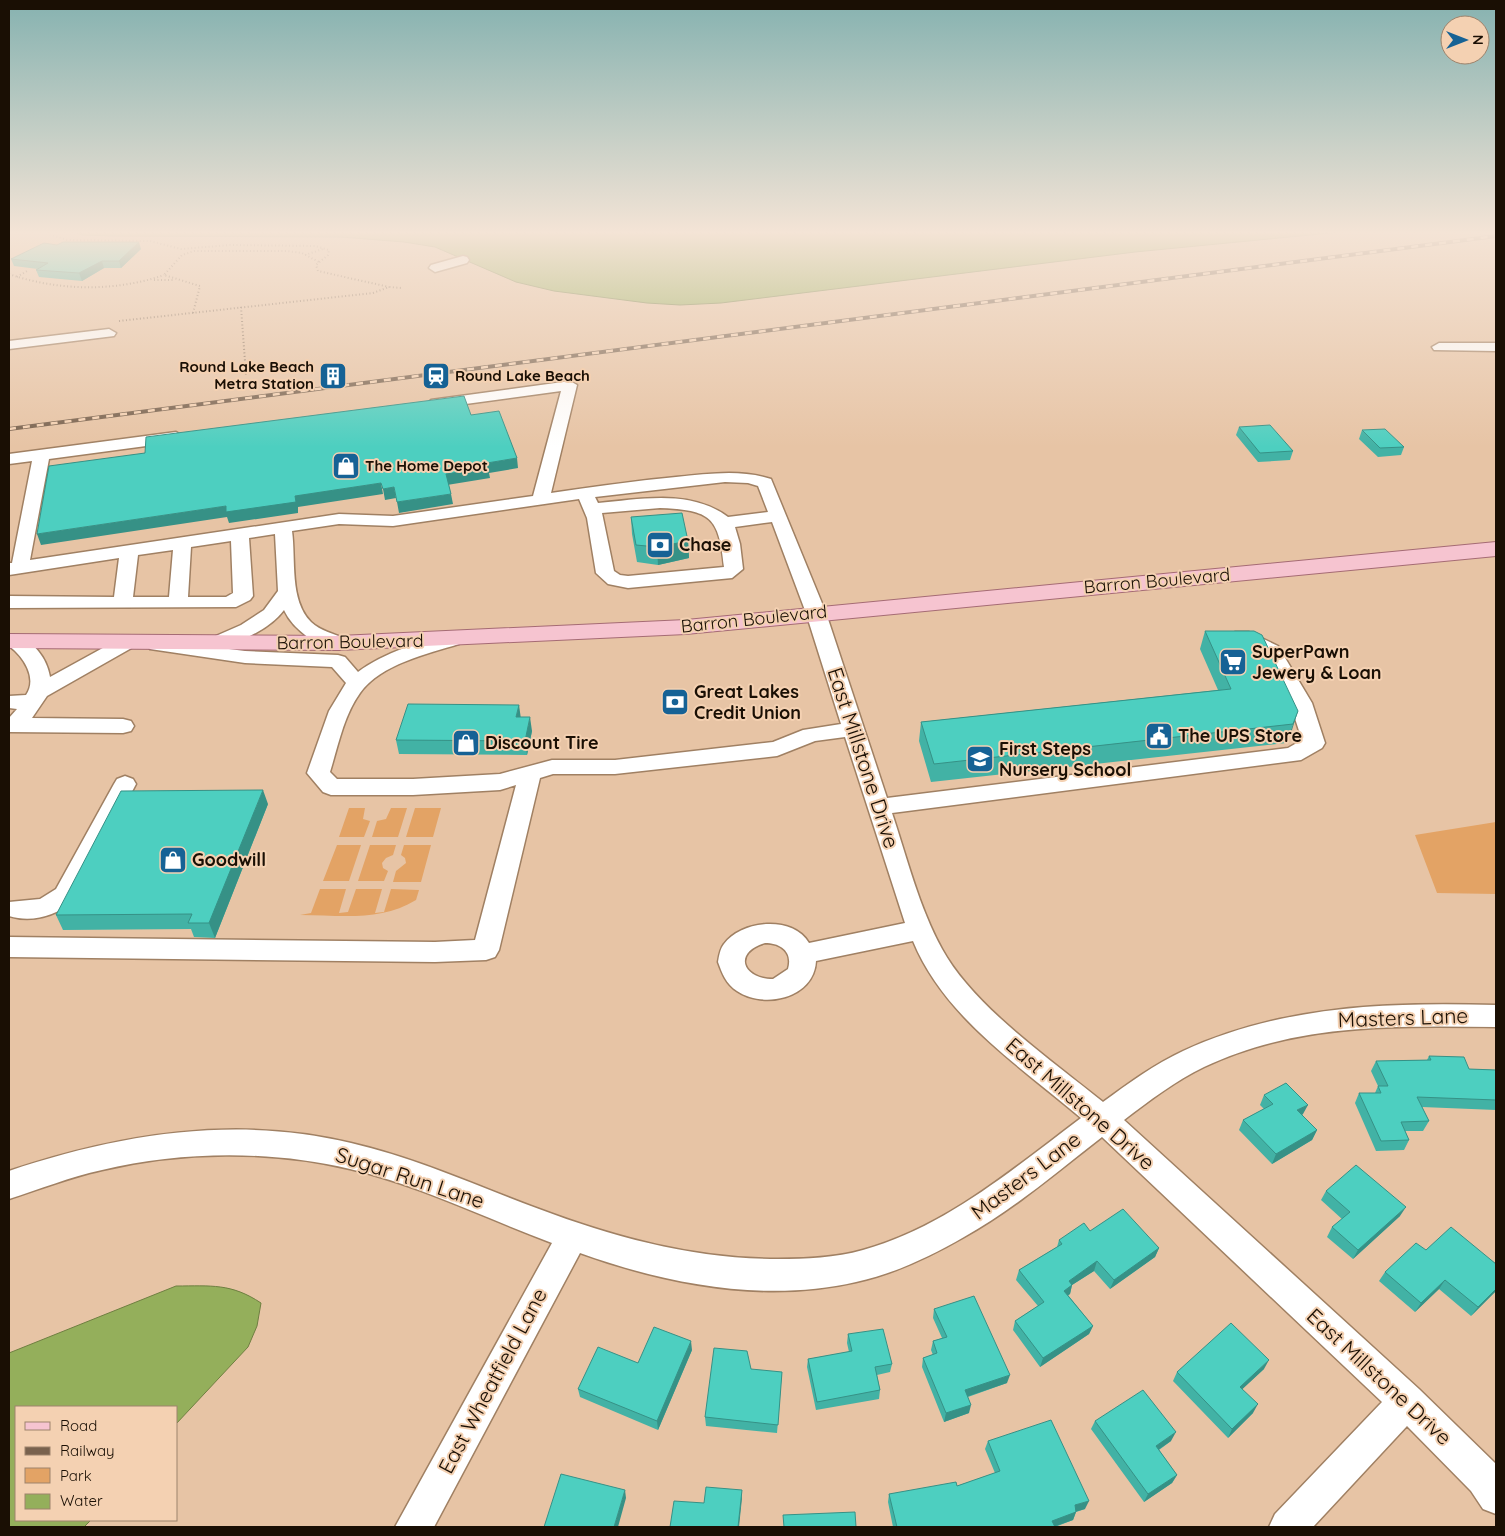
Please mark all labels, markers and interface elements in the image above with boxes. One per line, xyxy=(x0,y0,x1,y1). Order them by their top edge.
north arrow xyxy=(1440,15,1490,65)
text: N xyxy=(1469,35,1487,45)
place label: Round Lake Beach Metra Station xyxy=(179,357,314,393)
building icon: Round Lake Beach Metra Station xyxy=(318,361,348,391)
station icon: Round Lake Beach xyxy=(421,361,451,391)
place label: Round Lake Beach xyxy=(455,366,590,385)
shop icon: The Home Depot xyxy=(331,451,361,481)
place label: The Home Depot xyxy=(365,456,488,475)
bank icon: Chase xyxy=(645,530,675,560)
place label: Chase xyxy=(679,533,731,556)
street label: Barron Boulevard xyxy=(1083,563,1231,598)
street label: Barron Boulevard xyxy=(680,599,828,638)
street label: Barron Boulevard xyxy=(276,629,424,654)
place label: SuperPawn Jewery & Loan xyxy=(1252,640,1382,684)
supermarket icon: SuperPawn Jewery & Loan xyxy=(1218,647,1248,677)
street label: East Millstone Drive xyxy=(822,664,905,851)
place label: Great Lakes Credit Union xyxy=(694,680,801,724)
bank icon: Great Lakes Credit Union xyxy=(660,687,690,717)
public building icon: The UPS Store xyxy=(1144,721,1174,751)
place label: The UPS Store xyxy=(1178,724,1302,747)
shop icon: Discount Tire xyxy=(451,728,481,758)
place label: Discount Tire xyxy=(485,731,599,754)
place label: First Steps Nursery School xyxy=(999,737,1131,781)
school or university icon: First Steps Nursery School xyxy=(965,744,995,774)
shop icon: Goodwill xyxy=(158,845,188,875)
place label: Goodwill xyxy=(192,848,266,871)
street label: Masters Lane xyxy=(1337,1002,1469,1032)
street label: East Millstone Drive xyxy=(1001,1032,1160,1175)
street label: Masters Lane xyxy=(966,1126,1085,1225)
street label: Sugar Run Lane xyxy=(333,1141,488,1213)
street label: East Wheatfield Lane xyxy=(432,1283,552,1478)
street label: East Millstone Drive xyxy=(1302,1302,1458,1450)
legend xyxy=(15,1406,178,1521)
text: Road xyxy=(60,1416,97,1435)
text: Railway xyxy=(60,1441,115,1460)
text: Park xyxy=(60,1466,92,1485)
text: Water xyxy=(60,1491,103,1510)

